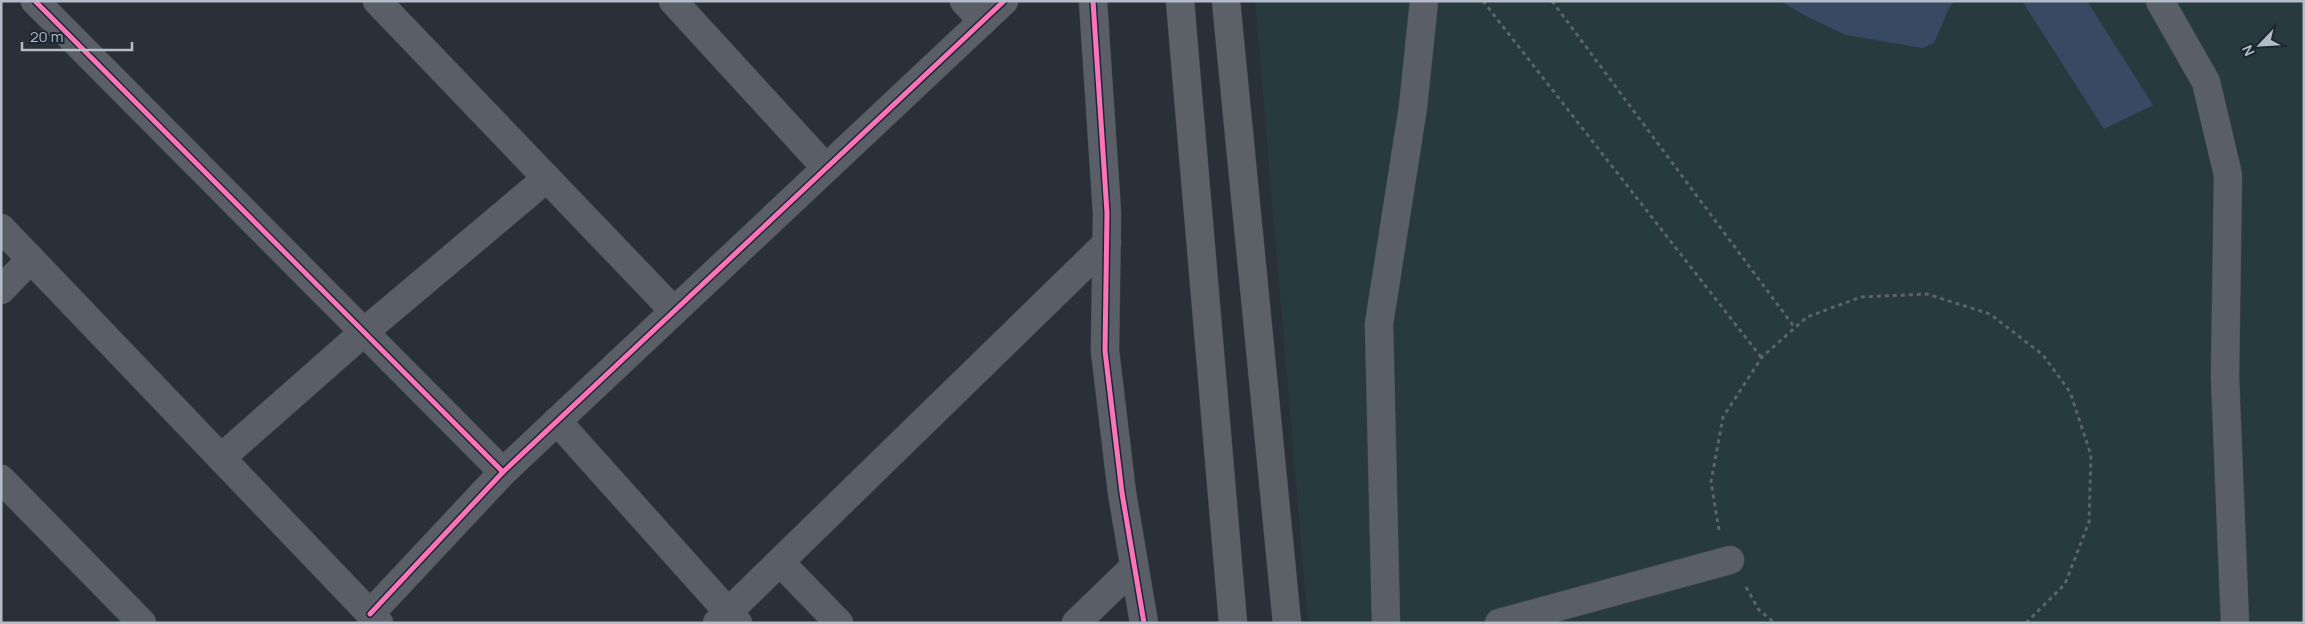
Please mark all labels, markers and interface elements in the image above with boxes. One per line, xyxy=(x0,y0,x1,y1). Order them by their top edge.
scale bar xyxy=(22,20,132,52)
north arrow xyxy=(2235,20,2285,70)
text: 20 m xyxy=(30,26,63,47)
text: N xyxy=(2237,42,2259,59)

